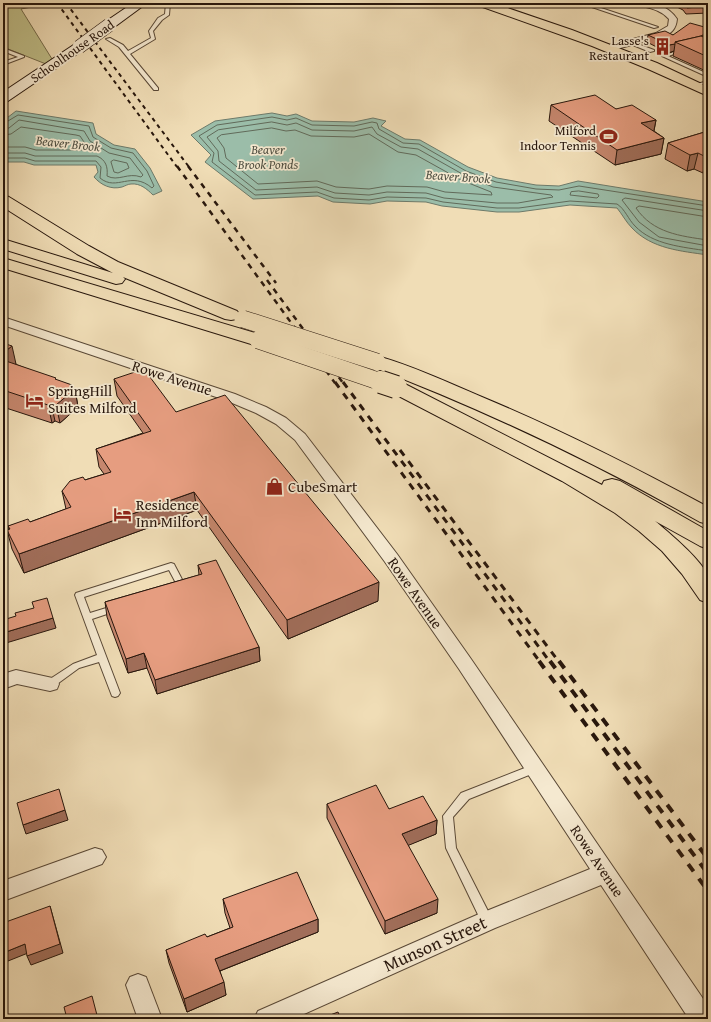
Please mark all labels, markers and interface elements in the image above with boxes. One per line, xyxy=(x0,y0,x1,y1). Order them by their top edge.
street label: Schoolhouse Road xyxy=(27,15,118,87)
place label: Lasse's Restaurant xyxy=(589,31,649,65)
building icon: Lasse's Restaurant xyxy=(652,37,672,57)
place label: Milford Indoor Tennis xyxy=(520,121,596,155)
sports icon: Milford Indoor Tennis xyxy=(599,127,619,147)
water label: Beaver Brook xyxy=(34,131,101,156)
water label: Beaver Brook Ponds xyxy=(237,140,299,174)
water label: Beaver Brook xyxy=(424,165,491,188)
street label: Rowe Avenue xyxy=(130,355,215,400)
place label: SpringHill Suites Milford xyxy=(48,380,136,418)
hotel icon: SpringHill Suites Milford xyxy=(25,390,45,410)
place label: CubeSmart xyxy=(288,476,358,497)
shop icon: CubeSmart xyxy=(265,477,285,497)
place label: Residence Inn Milford xyxy=(136,494,208,532)
hotel icon: Residence Inn Milford xyxy=(113,504,133,524)
street label: Rowe Avenue xyxy=(383,553,448,633)
street label: Rowe Avenue xyxy=(566,821,629,901)
street label: Munson Street xyxy=(379,908,491,978)

